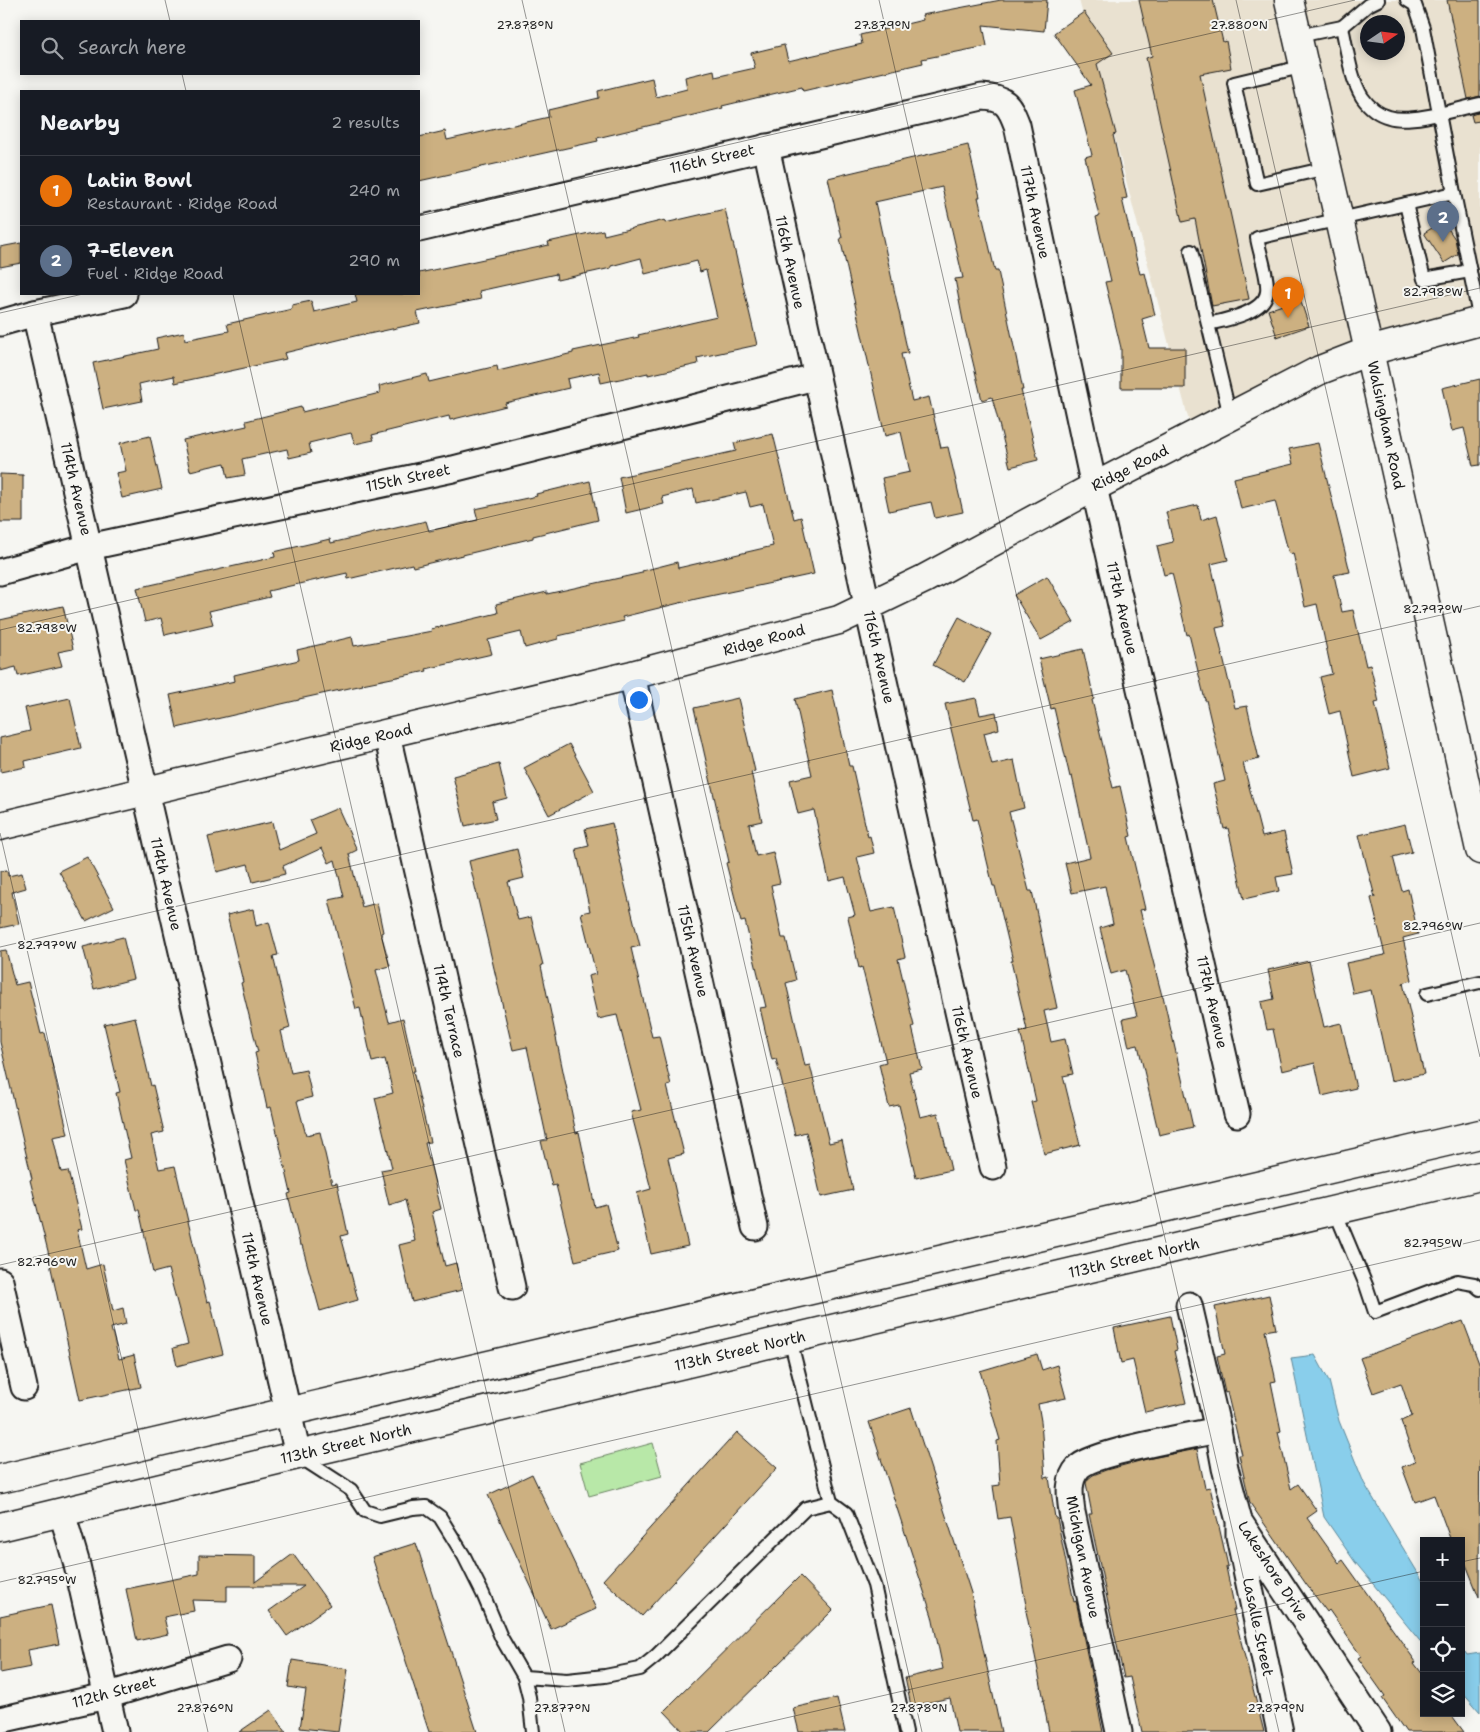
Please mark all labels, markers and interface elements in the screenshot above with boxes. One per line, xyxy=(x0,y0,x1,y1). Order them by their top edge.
north arrow xyxy=(1360,15,1405,60)
text: 27.878°N xyxy=(497,17,553,33)
text: 27.879°N xyxy=(853,17,911,33)
text: 27.880°N xyxy=(1210,17,1268,33)
search box xyxy=(20,20,420,75)
icon: search xyxy=(38,34,66,62)
text: Search here xyxy=(78,35,187,60)
text: Nearby xyxy=(40,109,120,137)
text: 2 results xyxy=(331,112,400,133)
street label: 116th Street xyxy=(668,140,756,178)
street label: 117th Avenue xyxy=(1015,163,1055,261)
text: Latin Bowl xyxy=(87,168,192,193)
text: 1 xyxy=(52,180,60,201)
text: 240 m xyxy=(348,180,400,201)
text: Restaurant · Ridge Road xyxy=(87,193,278,214)
pin: 2 xyxy=(1427,201,1459,242)
street label: 116th Avenue xyxy=(770,213,810,311)
text: 7-Eleven xyxy=(87,238,174,263)
text: 2 xyxy=(50,250,62,271)
text: 290 m xyxy=(348,250,400,271)
text: Fuel · Ridge Road xyxy=(87,263,223,284)
pin: 1 xyxy=(1272,277,1304,318)
text: 82.798°W xyxy=(1403,284,1463,300)
street label: Walsingham Road xyxy=(1363,359,1410,492)
street label: 114th Avenue xyxy=(56,440,96,538)
street label: Ridge Road xyxy=(1088,440,1172,496)
street label: 115th Street xyxy=(364,459,452,497)
street label: 117th Avenue xyxy=(1102,559,1142,657)
text: 82.797°W xyxy=(1403,601,1463,617)
street label: 116th Avenue xyxy=(859,608,899,706)
street label: Ridge Road xyxy=(721,619,808,661)
text: 82.798°W xyxy=(17,620,77,636)
your location xyxy=(626,687,652,713)
street label: Ridge Road xyxy=(328,719,415,757)
street label: 114th Avenue xyxy=(146,835,186,933)
street label: 115th Avenue xyxy=(673,903,713,999)
text: 82.796°W xyxy=(1403,918,1463,934)
text: 82.797°W xyxy=(17,937,77,953)
street label: 117th Avenue xyxy=(1192,953,1232,1051)
street label: 114th Terrace xyxy=(428,962,470,1060)
street label: 116th Avenue xyxy=(947,1003,987,1101)
street label: 114th Avenue xyxy=(237,1230,277,1328)
street label: 113th Street North xyxy=(1066,1233,1202,1283)
text: 82.795°W xyxy=(1404,1235,1462,1251)
text: 82.796°W xyxy=(17,1254,77,1270)
street label: 113th Street North xyxy=(672,1326,808,1376)
street label: 113th Street North xyxy=(278,1419,414,1469)
street label: Michigan Avenue xyxy=(1061,1494,1105,1620)
street label: Lakeshore Drive xyxy=(1233,1517,1313,1625)
map controls xyxy=(1420,1537,1465,1717)
button: + xyxy=(1420,1537,1465,1582)
text: 82.795°W xyxy=(18,1572,76,1588)
street label: Lasalle Street xyxy=(1238,1576,1278,1678)
button: − xyxy=(1420,1582,1465,1627)
button: locate xyxy=(1420,1627,1465,1672)
street label: 112th Street xyxy=(70,1671,158,1713)
button: layers xyxy=(1420,1672,1465,1717)
text: 27.876°N xyxy=(177,1700,233,1716)
text: 27.877°N xyxy=(534,1700,590,1716)
text: 27.878°N xyxy=(891,1700,947,1716)
text: 27.879°N xyxy=(1247,1700,1305,1716)

